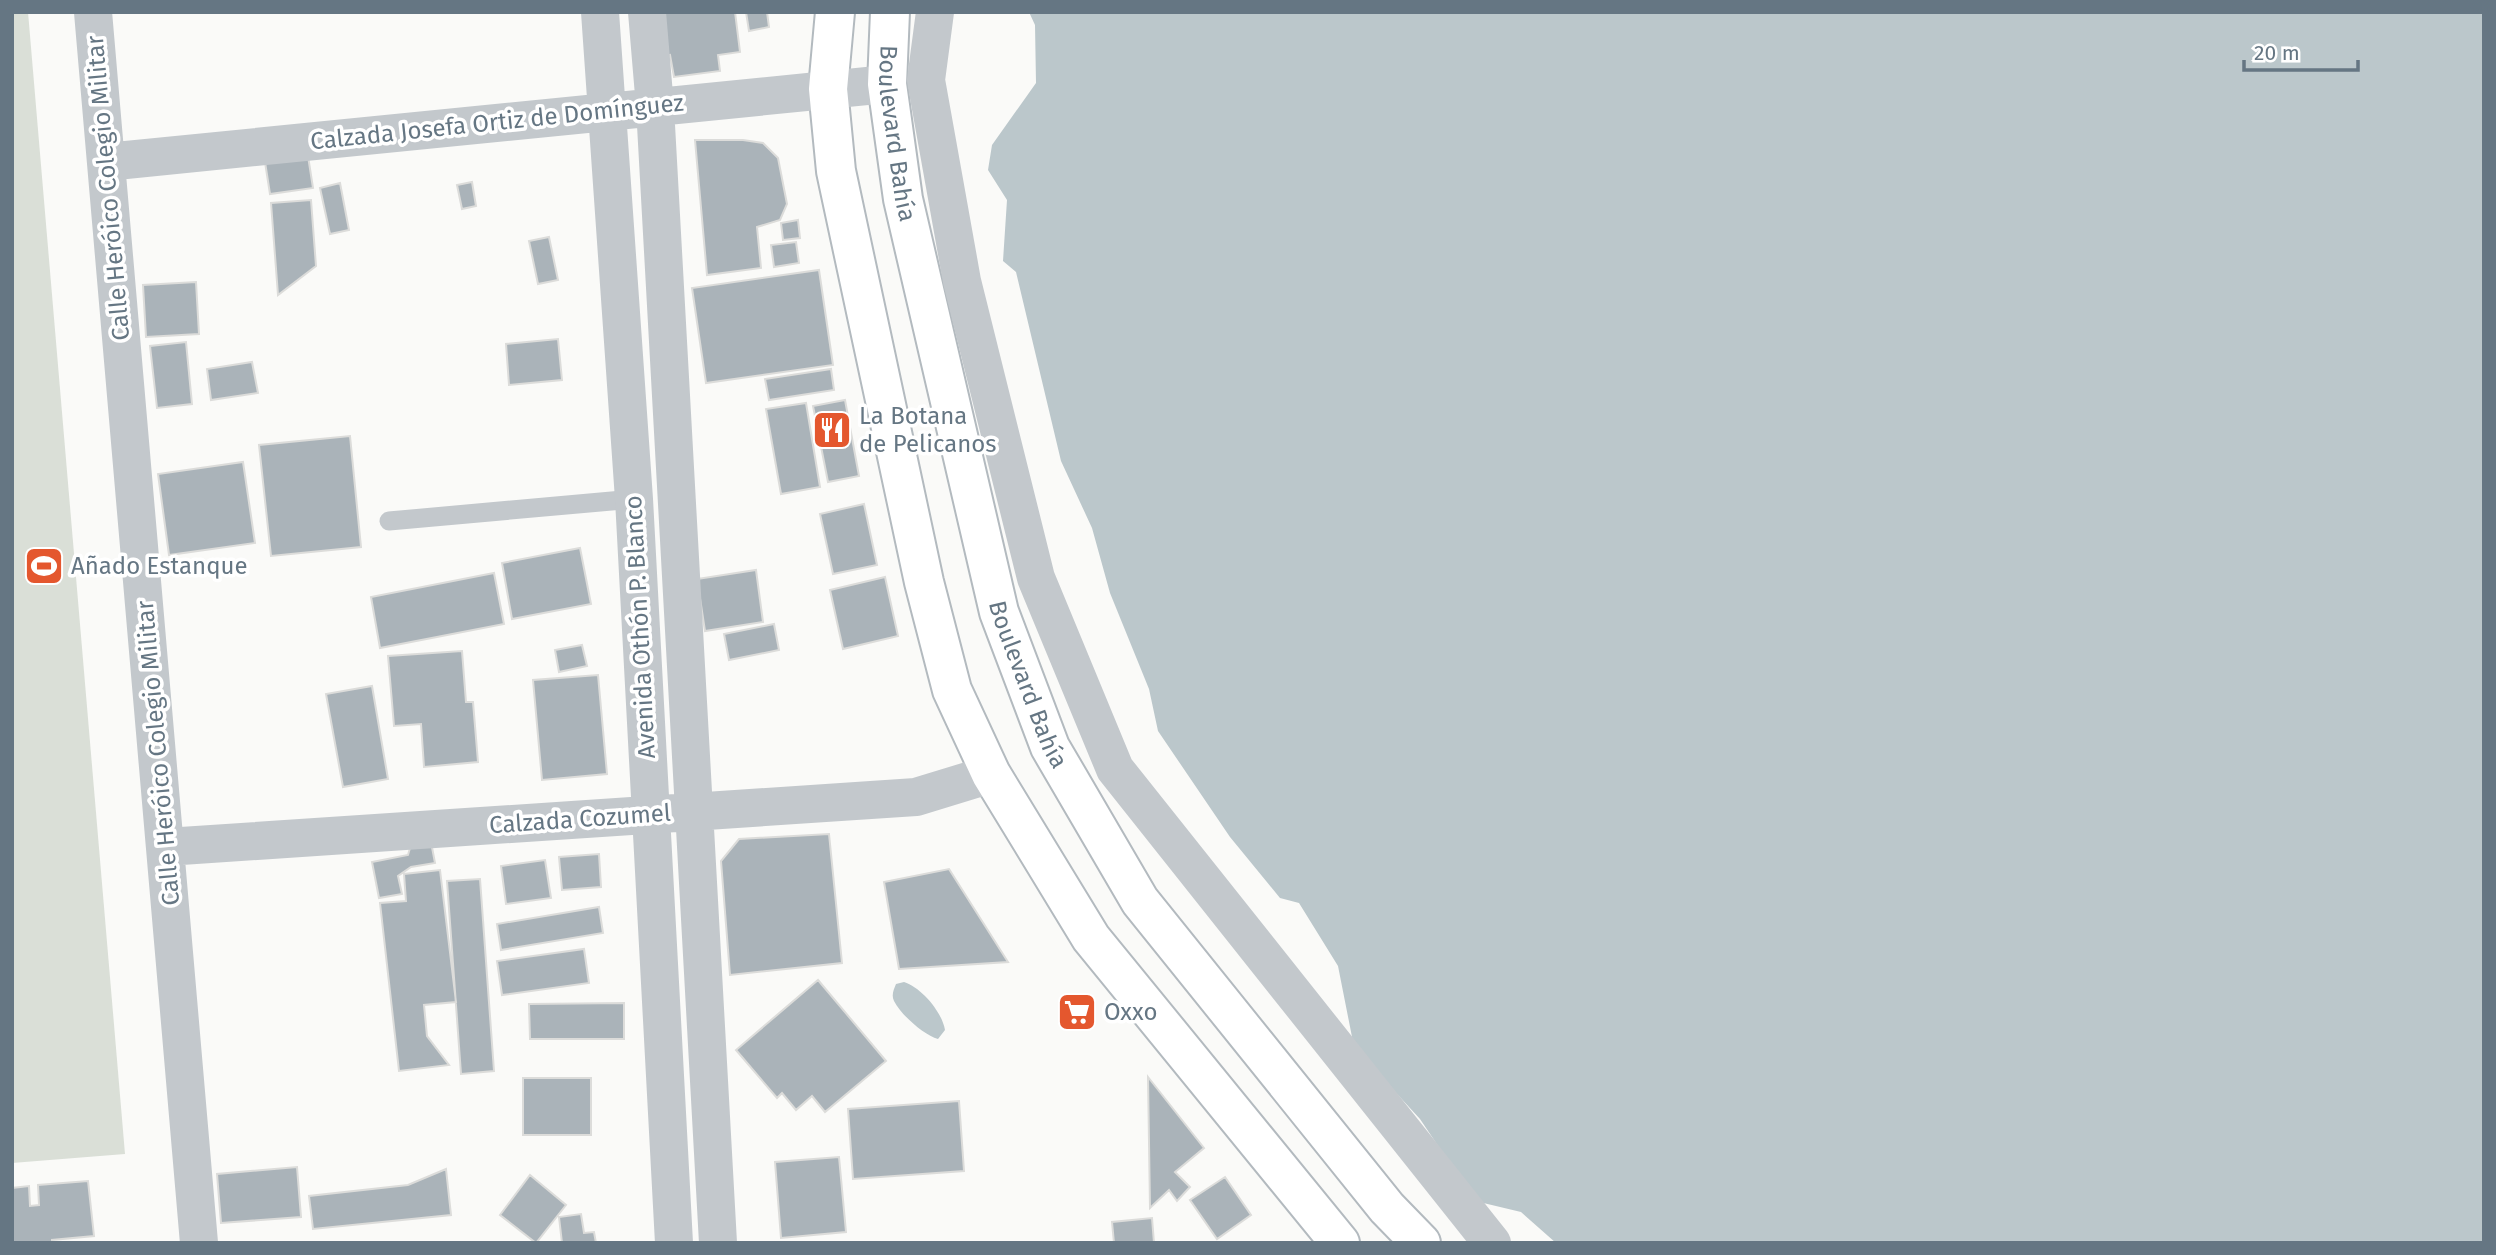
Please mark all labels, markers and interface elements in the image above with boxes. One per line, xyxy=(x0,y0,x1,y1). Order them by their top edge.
scale bar xyxy=(2244,28,2358,72)
street label: Calle Heróico Colegio Militar xyxy=(81,34,135,342)
text: 20 m xyxy=(2254,40,2300,66)
street label: Boulevard Bahía xyxy=(873,44,922,224)
street label: Calzada Josefa Ortiz de Domínguez xyxy=(309,88,685,156)
place label: La Botana de Pelicanos xyxy=(859,402,996,458)
restaurant icon: La Botana de Pelicanos xyxy=(811,409,853,451)
street label: Avenida Othón P. Blanco xyxy=(619,495,661,759)
sports icon: Añado Estanque xyxy=(23,545,65,587)
place label: Añado Estanque xyxy=(71,552,248,580)
street label: Boulevard Bahía xyxy=(983,598,1073,773)
street label: Calle Heróico Colegio Militar xyxy=(131,599,185,907)
street label: Calzada Cozumel xyxy=(488,799,672,839)
supermarket icon: Oxxo xyxy=(1056,991,1098,1033)
place label: Oxxo xyxy=(1104,998,1157,1026)

